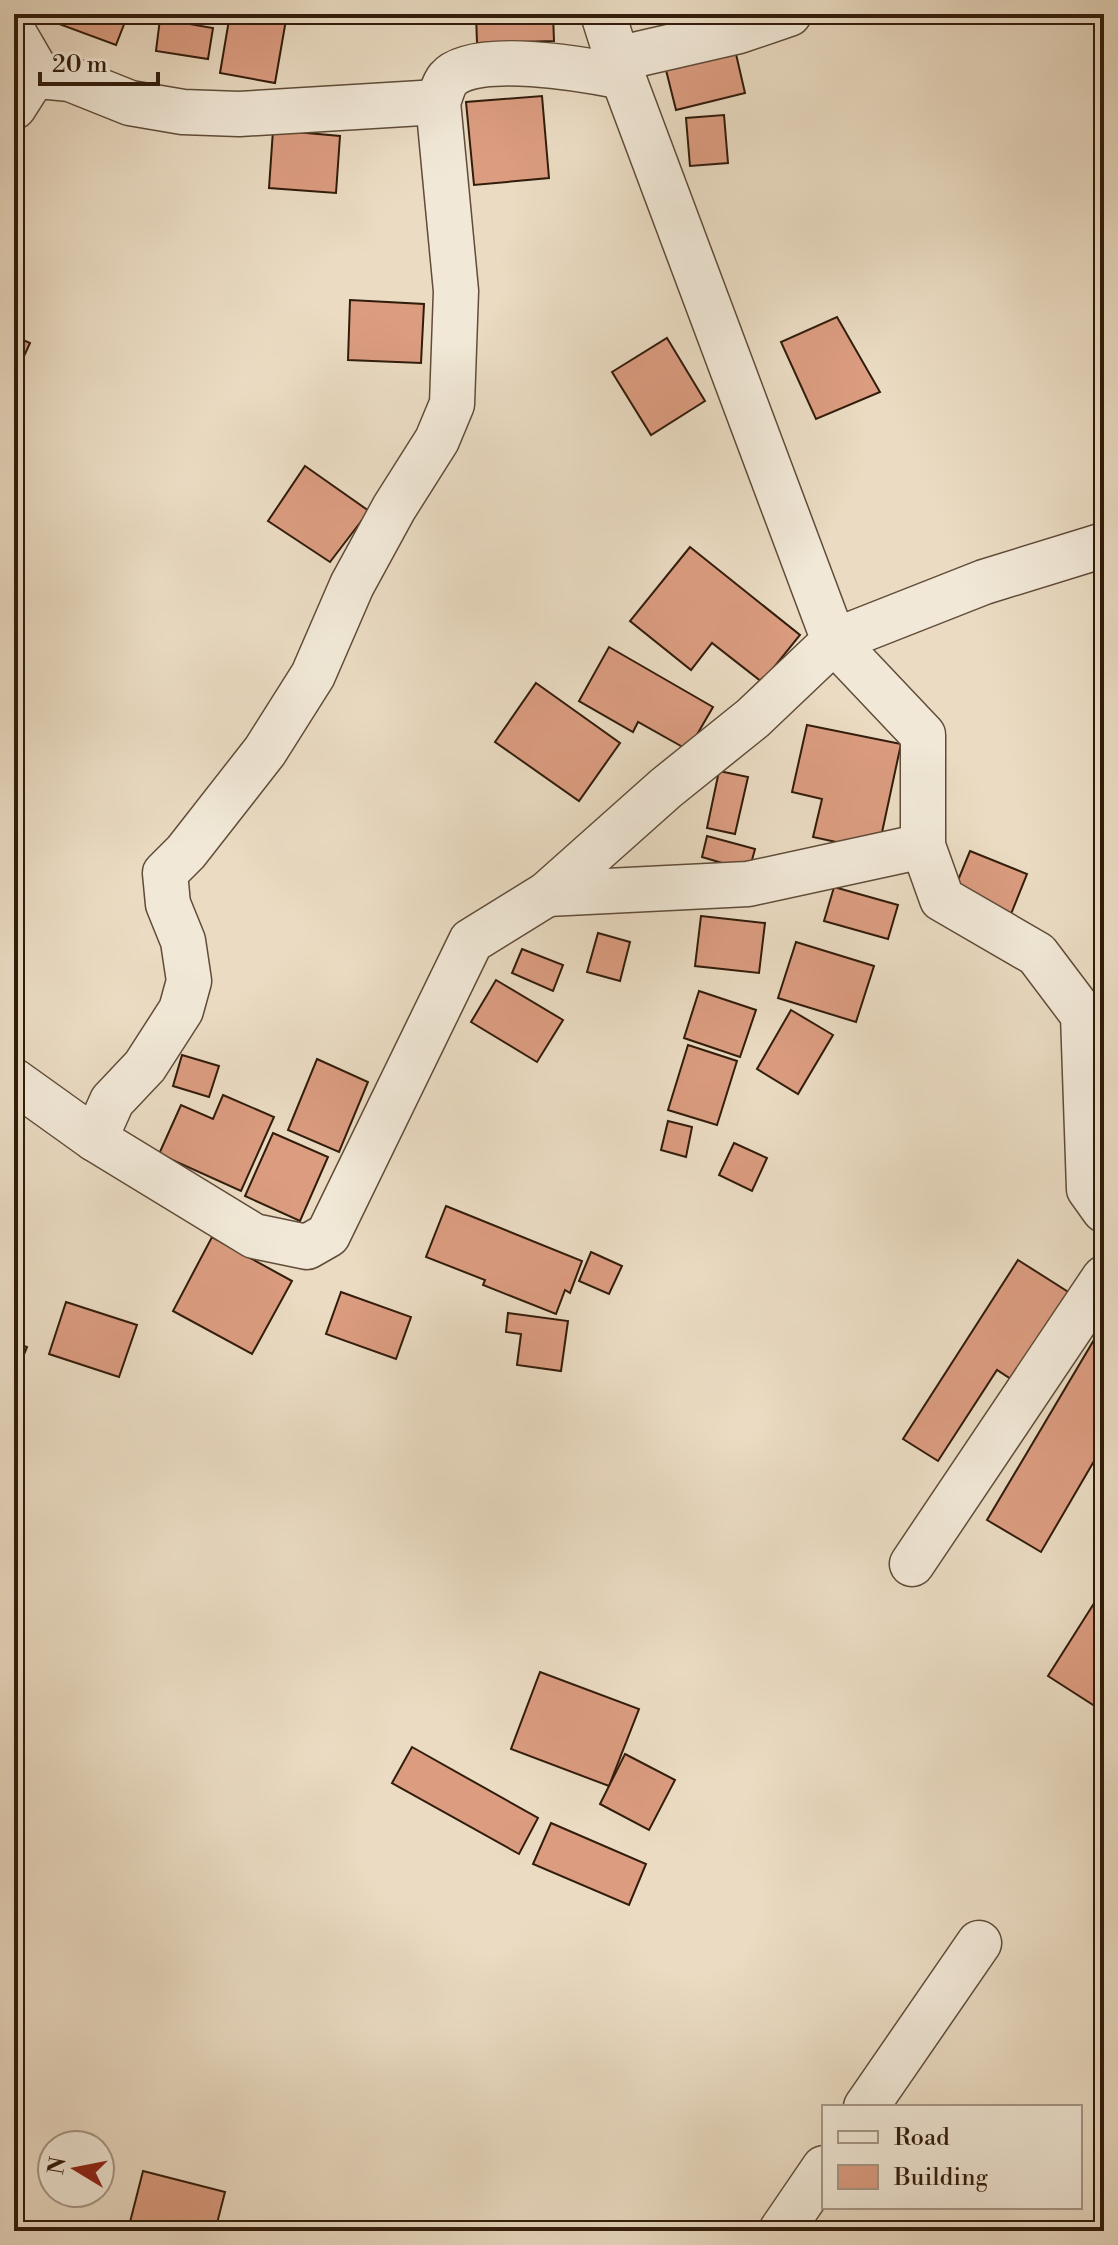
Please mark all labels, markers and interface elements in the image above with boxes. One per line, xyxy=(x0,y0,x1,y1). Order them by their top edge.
scale bar xyxy=(40,36,158,86)
text: 20 m xyxy=(52,50,108,80)
legend xyxy=(822,2105,1082,2209)
text: Road xyxy=(894,2123,950,2153)
north arrow xyxy=(36,2129,116,2209)
text: N xyxy=(43,2154,73,2177)
text: Building xyxy=(893,2163,988,2193)

